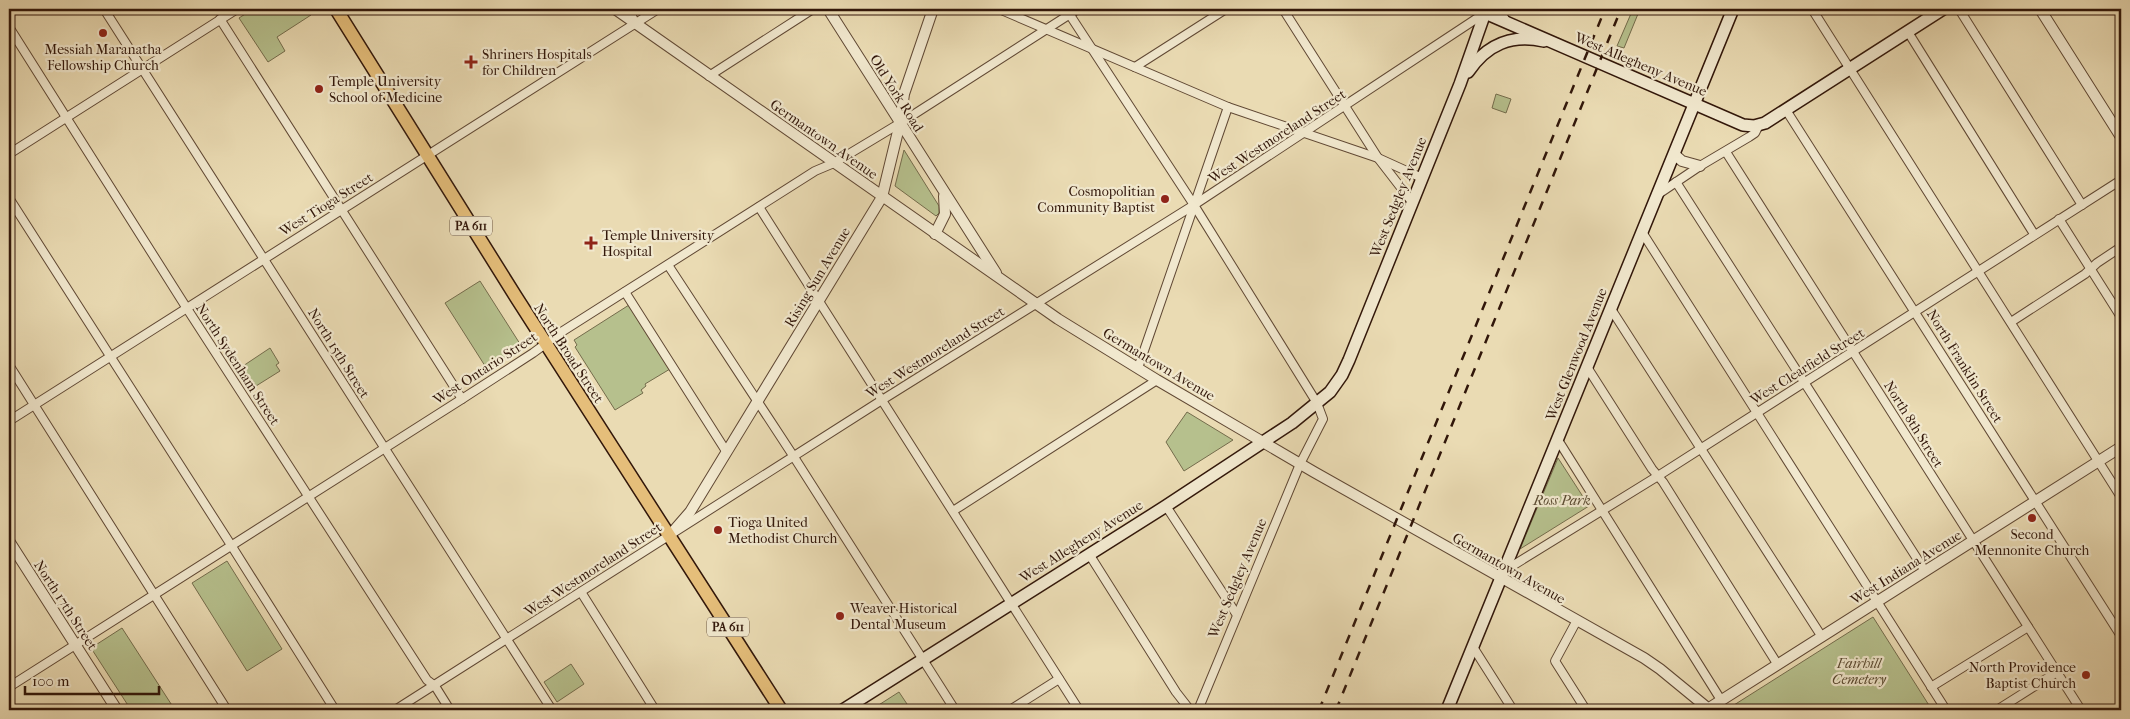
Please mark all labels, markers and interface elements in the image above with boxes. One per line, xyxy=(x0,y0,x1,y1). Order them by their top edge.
marker: Messiah Maranatha Fellowship Church xyxy=(97,27,109,39)
street label: West Allegheny Avenue xyxy=(1571,28,1710,100)
place label: Messiah Maranatha Fellowship Church xyxy=(44,41,162,74)
place label: Shriners Hospitals for Children xyxy=(482,46,592,79)
street label: Old York Road xyxy=(866,51,927,135)
marker: Shriners Hospitals for Children xyxy=(464,55,478,69)
place label: Temple University School of Medicine xyxy=(329,73,442,106)
marker: Temple University School of Medicine xyxy=(313,83,325,95)
street label: West Westmoreland Street xyxy=(1205,86,1349,188)
street label: Germantown Avenue xyxy=(767,96,881,183)
street label: West Sedgley Avenue xyxy=(1366,134,1430,261)
street label: West Tioga Street xyxy=(275,169,376,241)
place label: Cosmopolitian Community Baptist xyxy=(1037,183,1155,216)
marker: Cosmopolitian Community Baptist xyxy=(1159,193,1171,205)
road number: PA 611 xyxy=(450,217,492,236)
street label: Rising Sun Avenue xyxy=(781,224,854,330)
place label: Temple University Hospital xyxy=(602,227,715,260)
marker: Temple University Hospital xyxy=(584,236,598,250)
street label: West Glenwood Avenue xyxy=(1542,285,1611,424)
street label: North Sydenham Street xyxy=(192,300,283,428)
street label: North Broad Street xyxy=(530,300,607,406)
street label: West Westmoreland Street xyxy=(862,303,1008,403)
street label: North 15th Street xyxy=(304,305,373,401)
street label: North Franklin Street xyxy=(1923,306,2006,426)
street label: Germantown Avenue xyxy=(1100,324,1218,405)
street label: West Clearfield Street xyxy=(1746,324,1868,409)
street label: West Ontario Street xyxy=(429,328,540,409)
street label: North 8th Street xyxy=(1880,378,1947,471)
park label: Ross Park xyxy=(1532,492,1591,509)
street label: West Allegheny Avenue xyxy=(1016,497,1146,587)
marker: Second Mennonite Church xyxy=(2026,512,2038,524)
place label: Tioga United Methodist Church xyxy=(728,514,837,547)
street label: West Sedgley Avenue xyxy=(1204,516,1270,641)
street label: West Westmoreland Street xyxy=(521,519,665,621)
marker: Tioga United Methodist Church xyxy=(712,524,724,536)
street label: West Indiana Avenue xyxy=(1847,526,1965,609)
place label: Second Mennonite Church xyxy=(1975,526,2090,559)
street label: Germantown Avenue xyxy=(1449,529,1568,608)
street label: North 17th Street xyxy=(30,557,101,653)
place label: Weaver Historical Dental Museum xyxy=(849,600,958,633)
marker: Weaver Historical Dental Museum xyxy=(834,610,846,622)
road number: PA 611 xyxy=(707,618,749,636)
park label: Fairhill Cemetery xyxy=(1832,655,1887,688)
place label: North Providence Baptist Church xyxy=(1969,659,2076,692)
scale bar xyxy=(25,664,159,696)
marker: North Providence Baptist Church xyxy=(2080,669,2092,681)
text: 100 m xyxy=(32,672,70,690)

